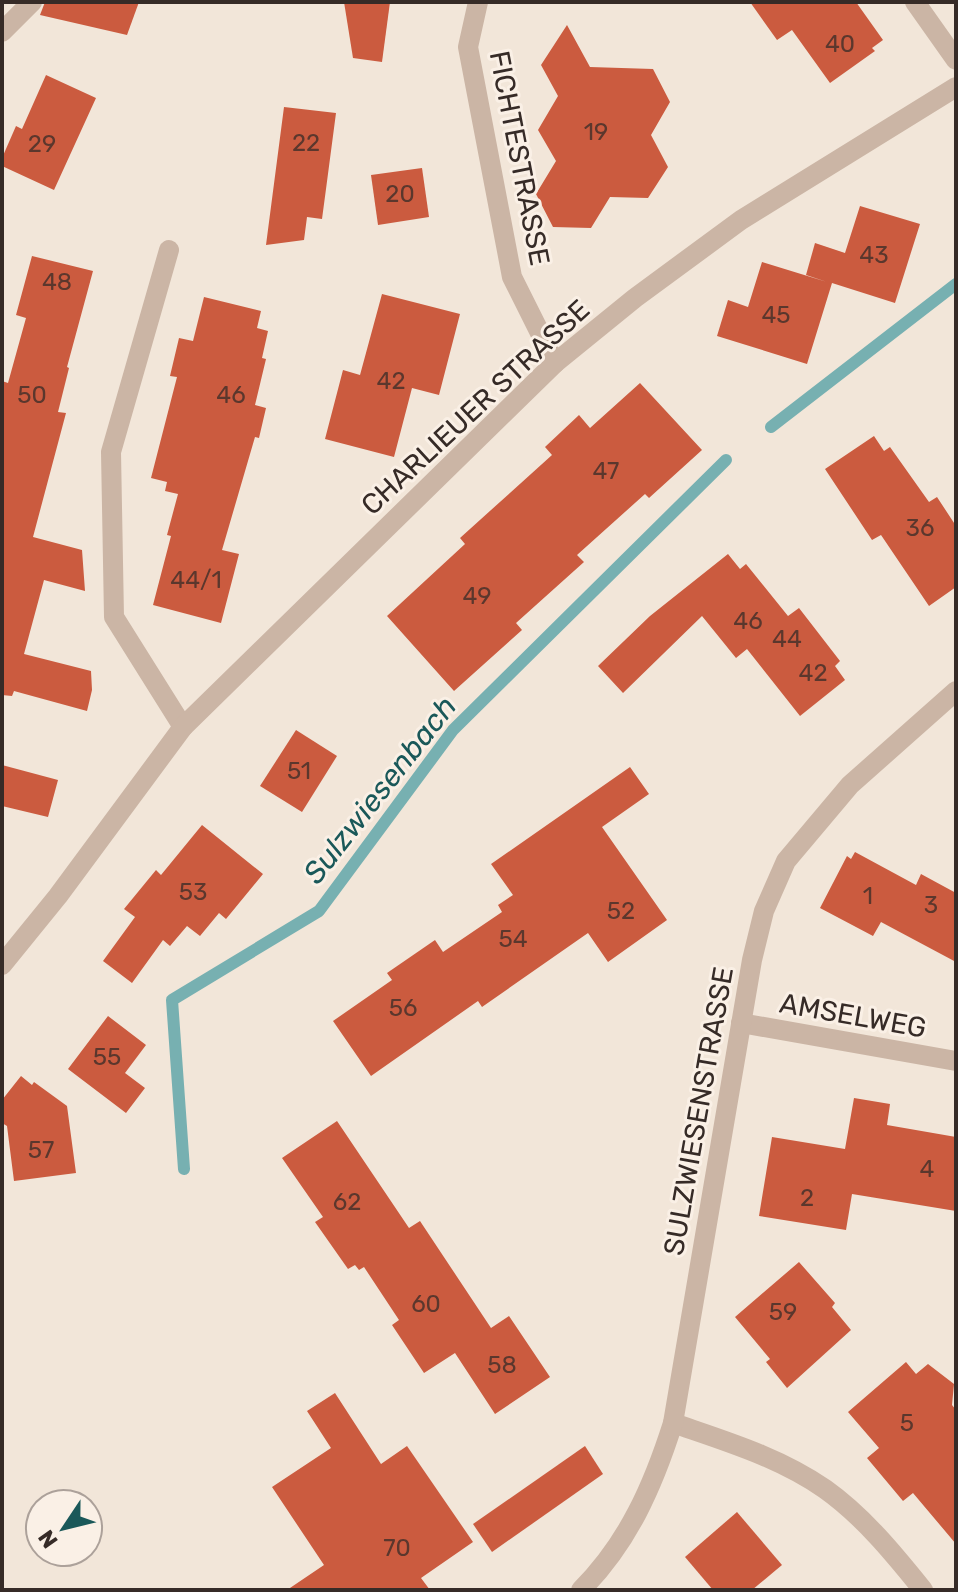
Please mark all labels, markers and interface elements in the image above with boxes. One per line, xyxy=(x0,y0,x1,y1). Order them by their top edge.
house number: 40 xyxy=(825,30,855,58)
street label: FICHTESTRASSE xyxy=(483,48,556,268)
house number: 19 xyxy=(584,118,608,146)
house number: 22 xyxy=(292,129,320,157)
house number: 29 xyxy=(28,130,56,158)
house number: 20 xyxy=(385,180,415,208)
house number: 43 xyxy=(859,241,889,269)
house number: 48 xyxy=(42,268,72,296)
street label: CHARLIEUER STRASSE xyxy=(354,293,596,522)
house number: 45 xyxy=(761,301,791,329)
house number: 42 xyxy=(377,367,406,395)
house number: 50 xyxy=(17,381,47,409)
house number: 46 xyxy=(216,381,246,409)
house number: 47 xyxy=(593,457,619,485)
house number: 36 xyxy=(906,514,934,542)
house number: 44/1 xyxy=(170,566,222,594)
house number: 49 xyxy=(463,582,491,610)
house number: 46 xyxy=(733,607,763,635)
house number: 44 xyxy=(772,625,802,653)
house number: 42 xyxy=(799,659,828,687)
water label: Sulzwiesenbach xyxy=(296,689,464,891)
house number: 51 xyxy=(287,757,311,785)
house number: 53 xyxy=(179,878,207,906)
house number: 1 xyxy=(863,882,873,910)
house number: 3 xyxy=(924,891,938,919)
house number: 52 xyxy=(607,897,635,925)
house number: 54 xyxy=(498,925,528,953)
street label: SULZWIESENSTRASSE xyxy=(657,964,740,1258)
street label: AMSELWEG xyxy=(777,986,929,1045)
house number: 56 xyxy=(389,994,417,1022)
house number: 55 xyxy=(93,1043,121,1071)
house number: 57 xyxy=(28,1136,54,1164)
house number: 4 xyxy=(920,1155,935,1183)
house number: 2 xyxy=(800,1184,814,1212)
house number: 62 xyxy=(333,1188,361,1216)
house number: 60 xyxy=(411,1290,441,1318)
house number: 59 xyxy=(769,1298,797,1326)
house number: 58 xyxy=(487,1351,517,1379)
house number: 5 xyxy=(900,1409,914,1437)
north arrow xyxy=(24,1488,104,1568)
text: N xyxy=(32,1525,64,1553)
house number: 70 xyxy=(383,1534,411,1562)

